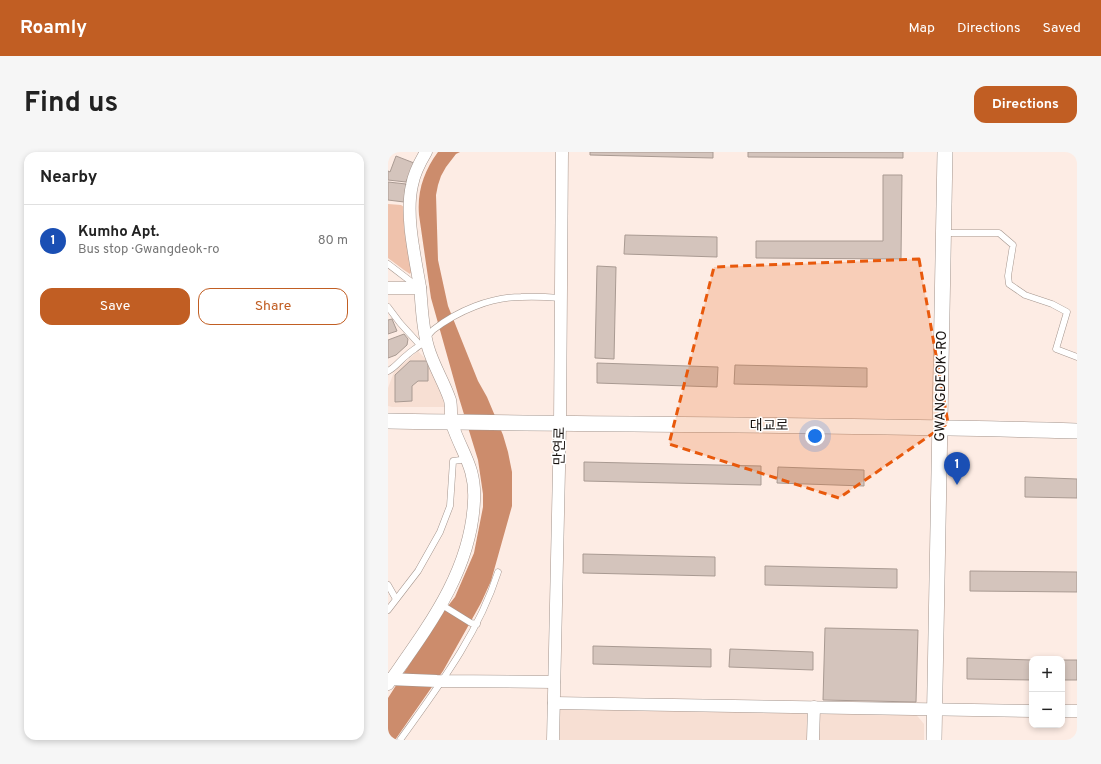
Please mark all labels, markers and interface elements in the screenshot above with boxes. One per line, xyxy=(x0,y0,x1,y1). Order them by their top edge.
text: Roamly xyxy=(20,16,87,40)
text: Map xyxy=(909,20,935,37)
text: Directions xyxy=(957,20,1021,37)
text: Saved xyxy=(1043,20,1081,37)
text: Find us xyxy=(24,86,118,122)
button: Directions xyxy=(974,86,1077,123)
text: Nearby xyxy=(40,167,97,189)
text: Kumho Apt. xyxy=(78,223,159,242)
text: 1 xyxy=(50,233,56,249)
text: 80 m xyxy=(318,233,348,249)
text: Bus stop · Gwangdeok-ro xyxy=(78,242,220,258)
button: Save xyxy=(40,288,190,325)
button: Share xyxy=(198,288,348,325)
street label: GWANGDEOK-RO xyxy=(932,330,951,442)
street label: 대교로 xyxy=(750,418,788,435)
street label: 만연로 xyxy=(552,426,569,465)
your location xyxy=(805,426,825,446)
pin: 1 xyxy=(944,452,970,485)
map controls xyxy=(1029,656,1065,728)
button: + xyxy=(1029,656,1065,692)
button: − xyxy=(1029,692,1065,728)

